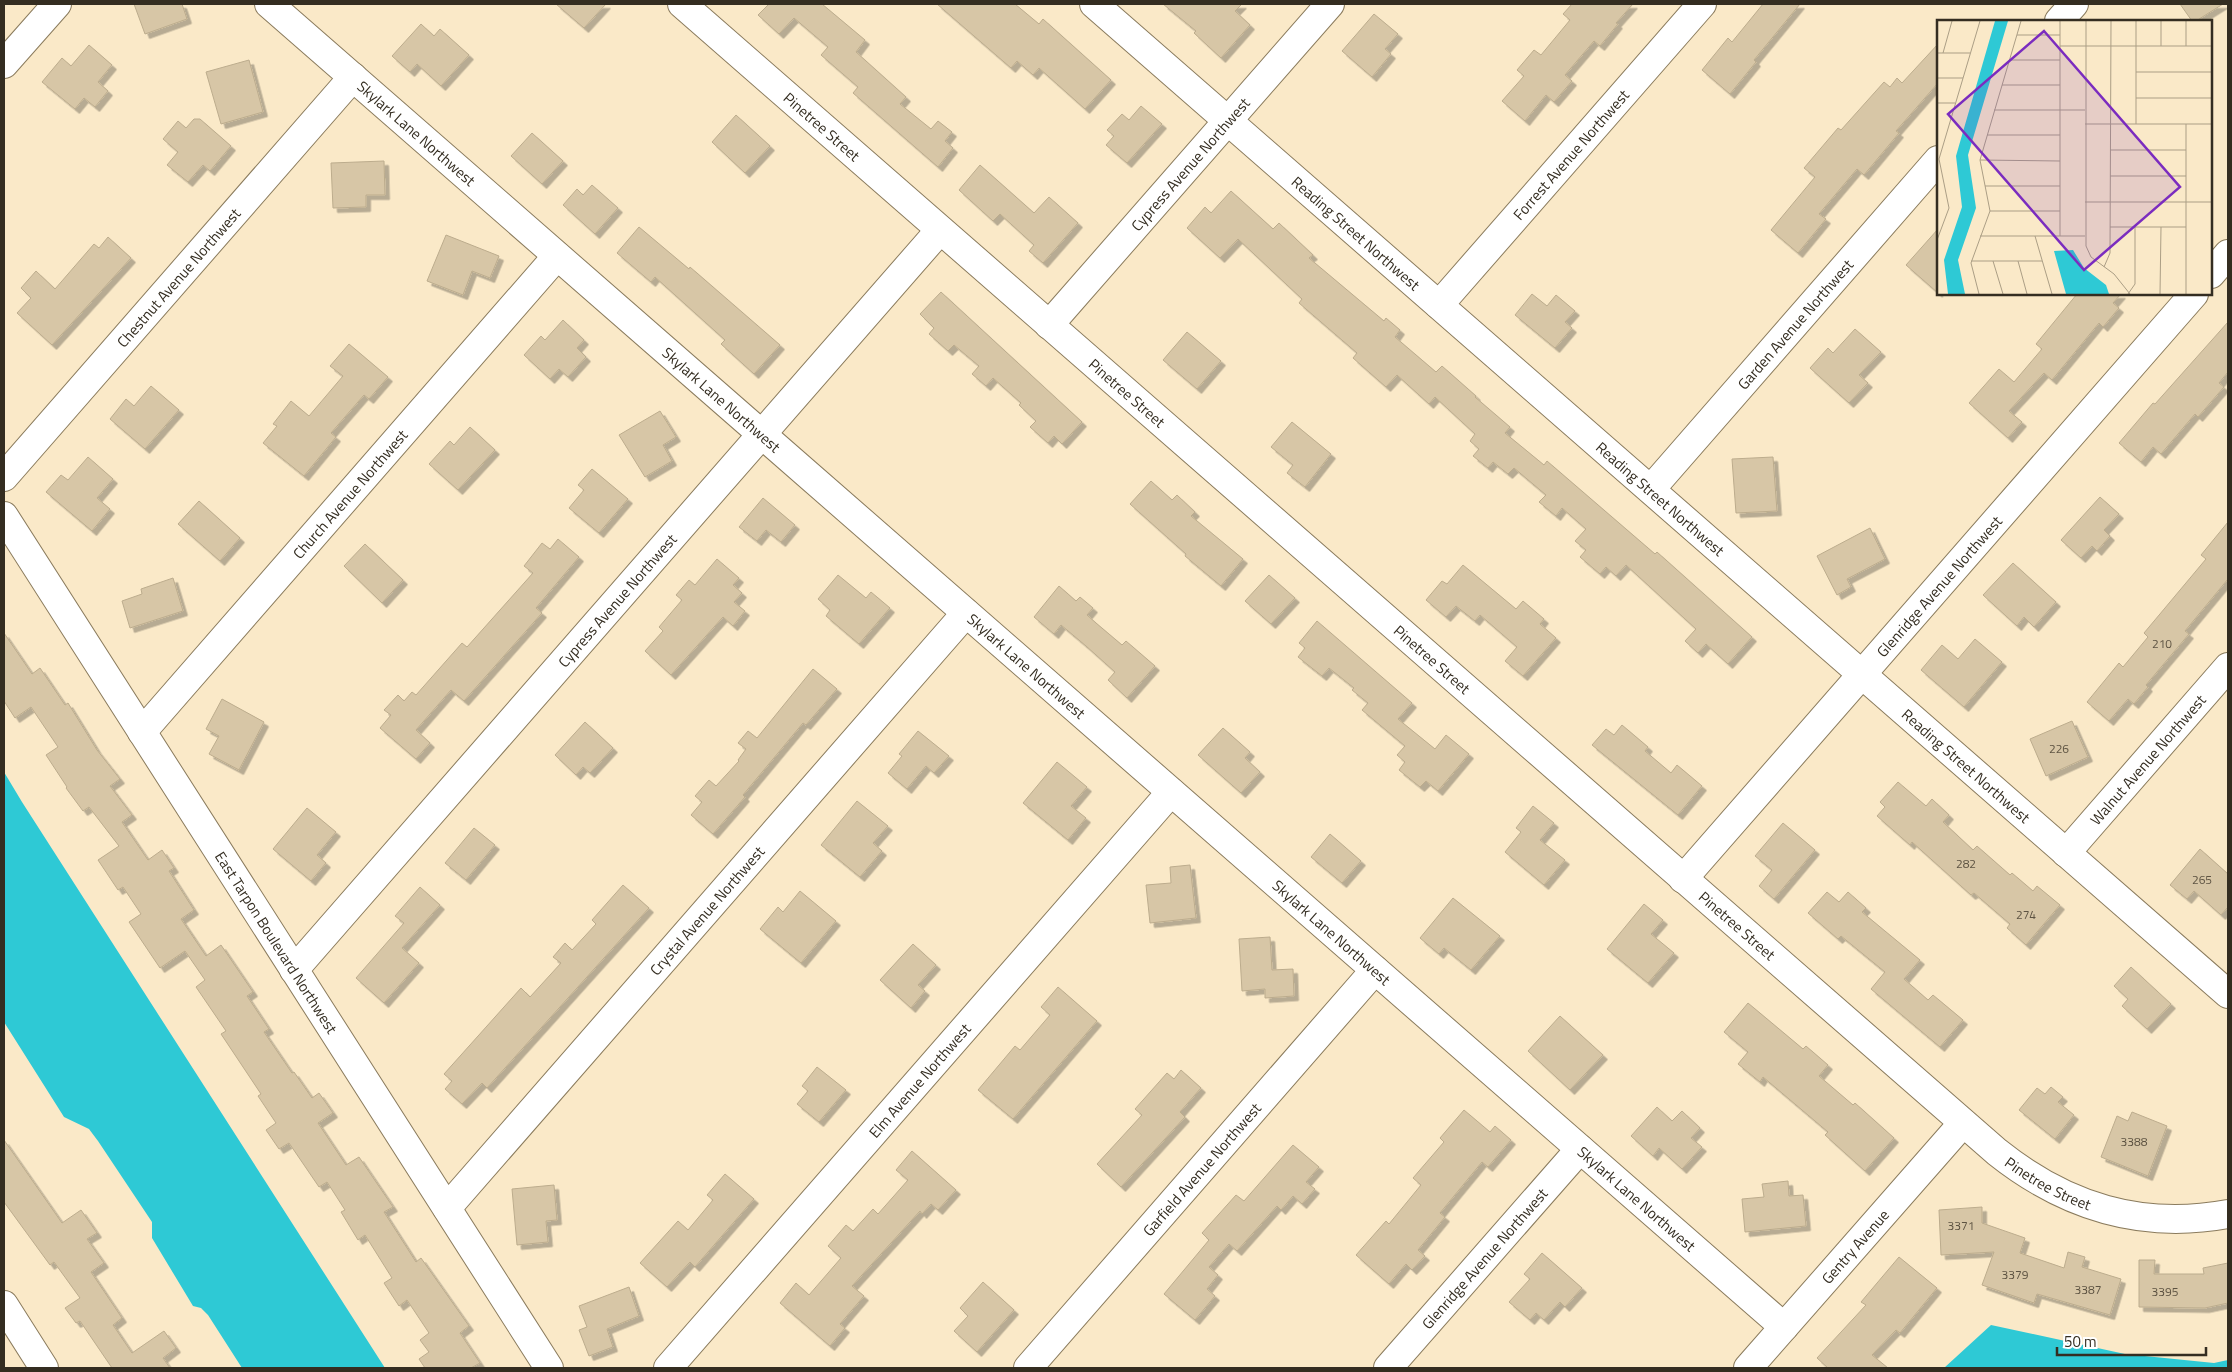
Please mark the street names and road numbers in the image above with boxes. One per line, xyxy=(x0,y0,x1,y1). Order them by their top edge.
street label: Skylark Lane Northwest xyxy=(352,75,481,192)
street label: Forrest Avenue Northwest xyxy=(1507,83,1635,225)
street label: Pinetree Street xyxy=(779,86,866,167)
street label: Cypress Avenue Northwest xyxy=(1125,92,1255,236)
street label: Reading Street Northwest xyxy=(1287,170,1426,296)
street label: Chestnut Avenue Northwest xyxy=(111,202,246,352)
street label: Garden Avenue Northwest xyxy=(1732,253,1859,394)
street label: Skylark Lane Northwest xyxy=(657,341,787,458)
street label: Pinetree Street xyxy=(1084,353,1171,433)
street label: Church Avenue Northwest xyxy=(287,423,413,564)
street label: Reading Street Northwest xyxy=(1591,436,1730,562)
street label: Glenridge Avenue Northwest xyxy=(1871,510,2008,662)
street label: Cypress Avenue Northwest xyxy=(552,528,682,672)
street label: Skylark Lane Northwest xyxy=(962,608,1092,724)
street label: Pinetree Street xyxy=(1389,619,1476,699)
street label: Walnut Avenue Northwest xyxy=(2084,689,2211,830)
street label: Reading Street Northwest xyxy=(1897,703,2036,829)
street label: Crystal Avenue Northwest xyxy=(644,840,770,980)
street label: East Tarpon Boulevard Northwest xyxy=(210,847,344,1039)
street label: Skylark Lane Northwest xyxy=(1268,874,1397,991)
street label: Pinetree Street xyxy=(1694,885,1781,966)
street label: Elm Avenue Northwest xyxy=(863,1017,976,1143)
street label: Garfield Avenue Northwest xyxy=(1137,1097,1267,1241)
street label: Skylark Lane Northwest xyxy=(1573,1140,1702,1257)
street label: Pinetree Street xyxy=(2000,1151,2095,1216)
street label: Glenridge Avenue Northwest xyxy=(1416,1182,1553,1334)
street label: Gentry Avenue xyxy=(1816,1204,1894,1289)

